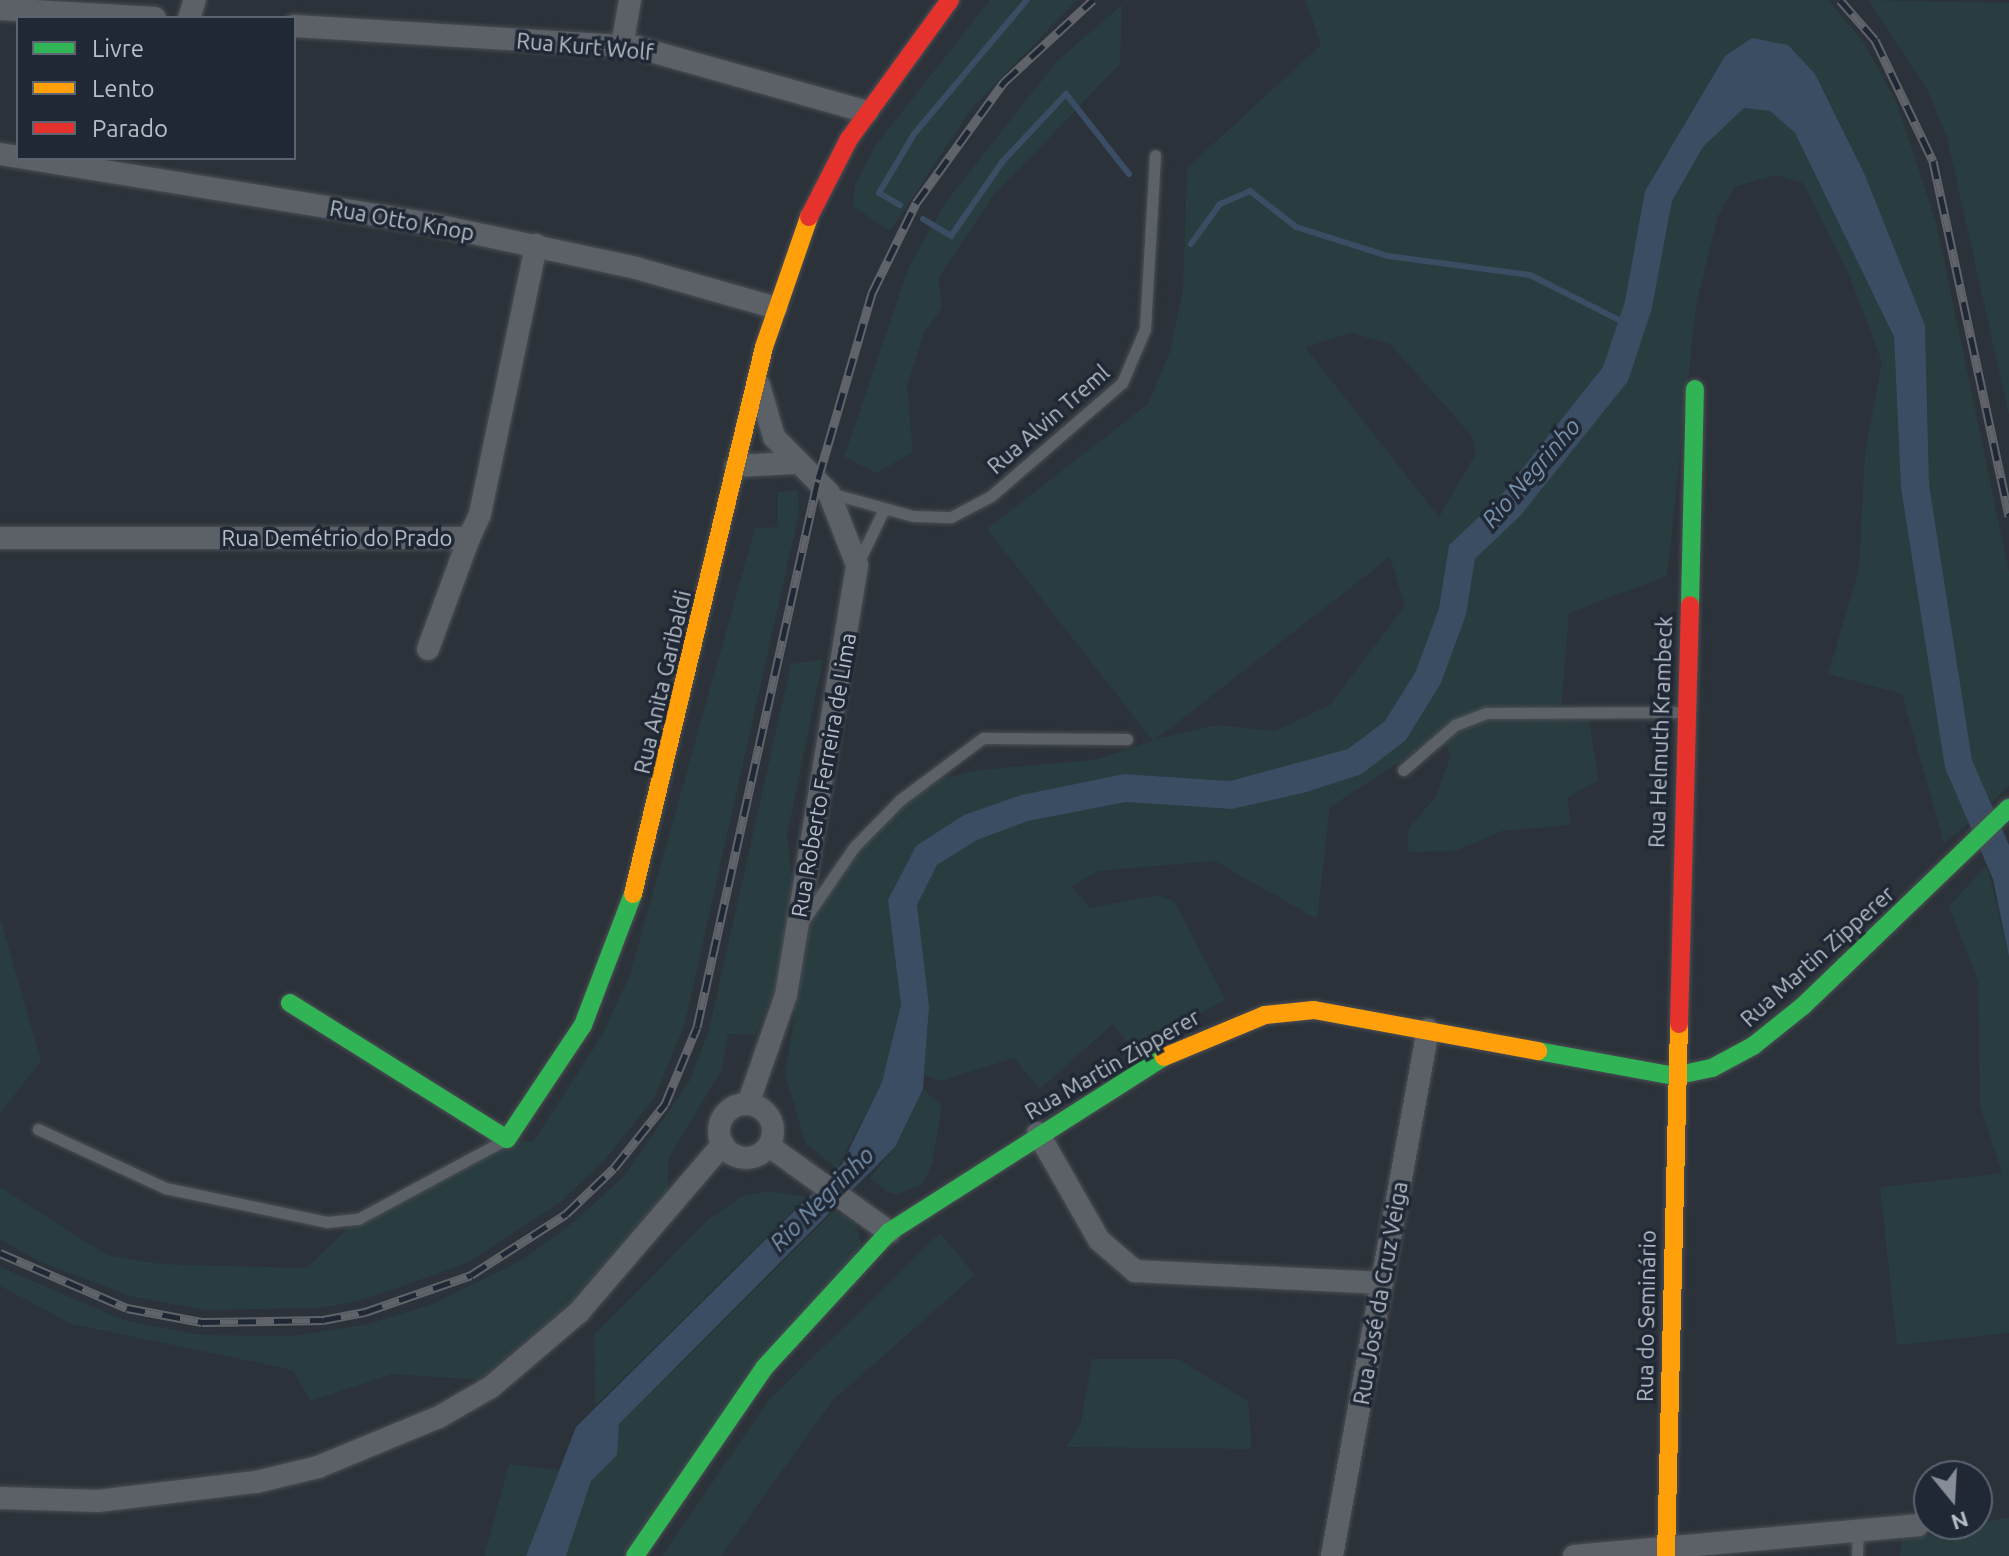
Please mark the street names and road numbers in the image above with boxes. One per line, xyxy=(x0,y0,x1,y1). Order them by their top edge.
street label: Rua Kurt Wolf xyxy=(515,27,655,65)
street label: Rua Otto Knop xyxy=(328,194,476,246)
street label: Rua Alvin Treml xyxy=(982,359,1114,479)
street label: Rua Demétrio do Prado xyxy=(222,525,452,551)
street label: Rua Anita Garibaldi xyxy=(628,588,696,776)
street label: Rua Helmuth Krambeck xyxy=(1643,616,1677,848)
street label: Rua Roberto Ferreira de Lima xyxy=(785,631,861,919)
street label: Rua Martin Zipperer xyxy=(1735,880,1899,1032)
street label: Rua Martin Zipperer xyxy=(1020,1003,1204,1125)
street label: Rua José da Cruz Veiga xyxy=(1347,1179,1413,1407)
street label: Rua do Seminário xyxy=(1631,1230,1661,1402)

